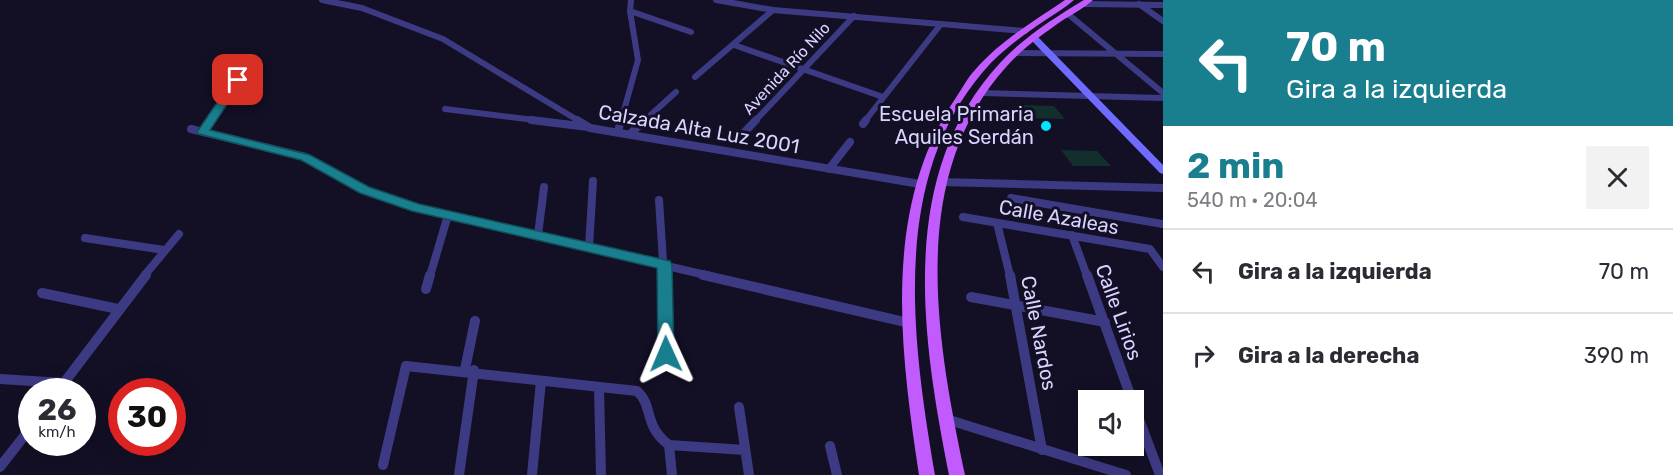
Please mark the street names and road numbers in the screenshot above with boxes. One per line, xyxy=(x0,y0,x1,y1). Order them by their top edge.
street label: Avenida Río Nilo xyxy=(739,18,834,118)
street label: Calzada Alta Luz 2001 xyxy=(597,100,801,158)
street label: Calle Azaleas xyxy=(997,195,1121,239)
street label: Calle Lirios xyxy=(1091,261,1147,363)
street label: Calle Nardos xyxy=(1016,274,1062,392)

